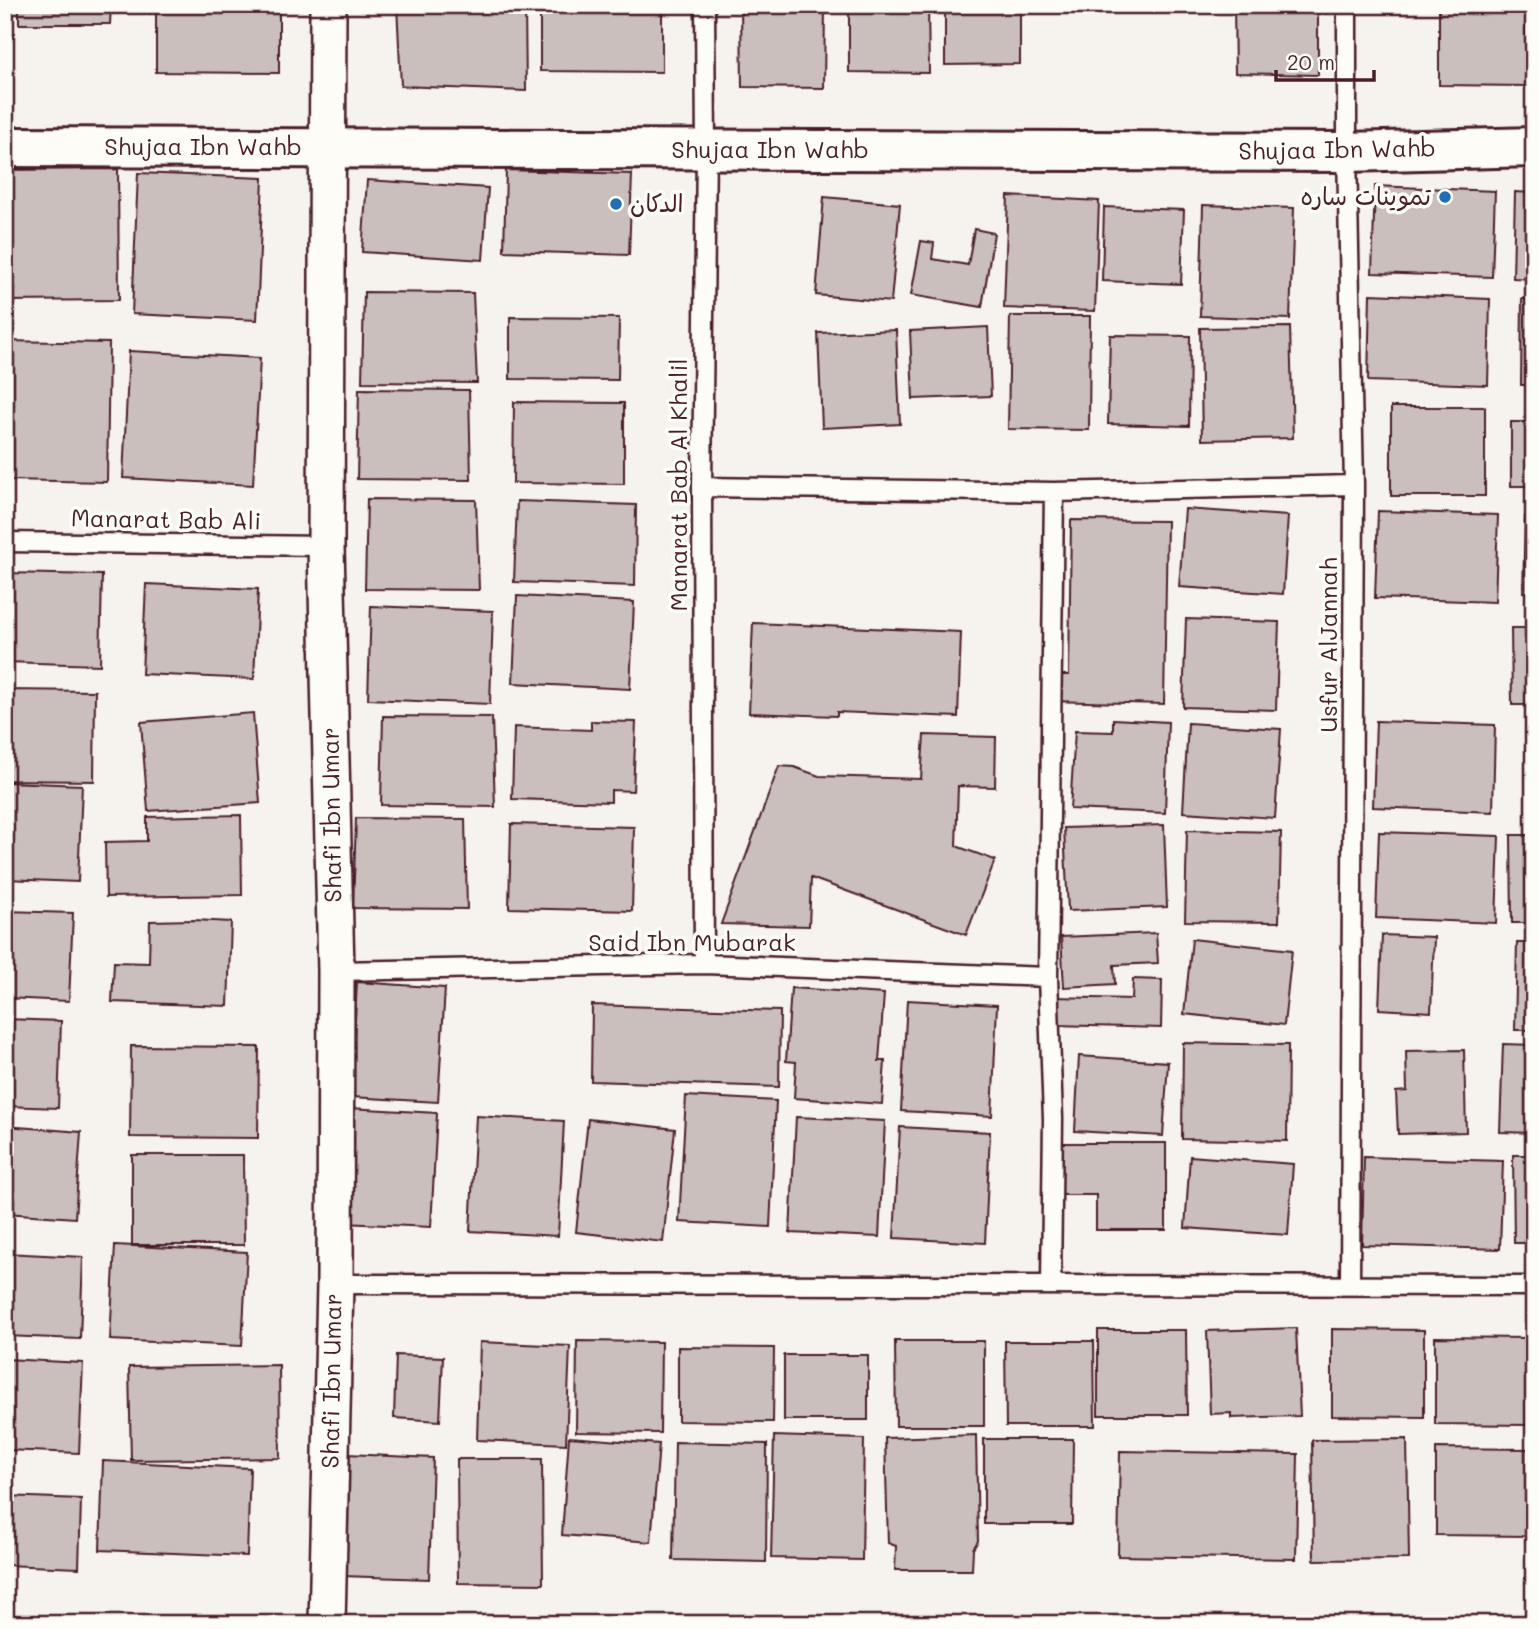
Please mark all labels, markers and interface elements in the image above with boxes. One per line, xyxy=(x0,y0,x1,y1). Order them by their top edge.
scale bar xyxy=(1276,38,1374,82)
text: 20 m xyxy=(1287,48,1335,75)
street label: Shujaa Ibn Wahb xyxy=(104,130,302,161)
street label: Shujaa Ibn Wahb xyxy=(1238,131,1436,166)
street label: Shujaa Ibn Wahb xyxy=(671,133,869,164)
place label: تموينات ساره xyxy=(1301,180,1432,212)
place label: الدكان xyxy=(630,187,683,218)
marker: تموينات ساره xyxy=(1437,189,1453,205)
marker: الدكان xyxy=(608,196,624,212)
street label: Manarat Bab Al Khalil xyxy=(662,358,693,612)
street label: Manarat Bab Ali xyxy=(71,501,261,536)
street label: Usfur AlJannah xyxy=(1312,557,1343,733)
street label: Shafi Ibn Umar xyxy=(313,727,348,903)
street label: Said Ibn Mubarak xyxy=(588,926,796,957)
street label: Shafi Ibn Umar xyxy=(313,1293,348,1469)

